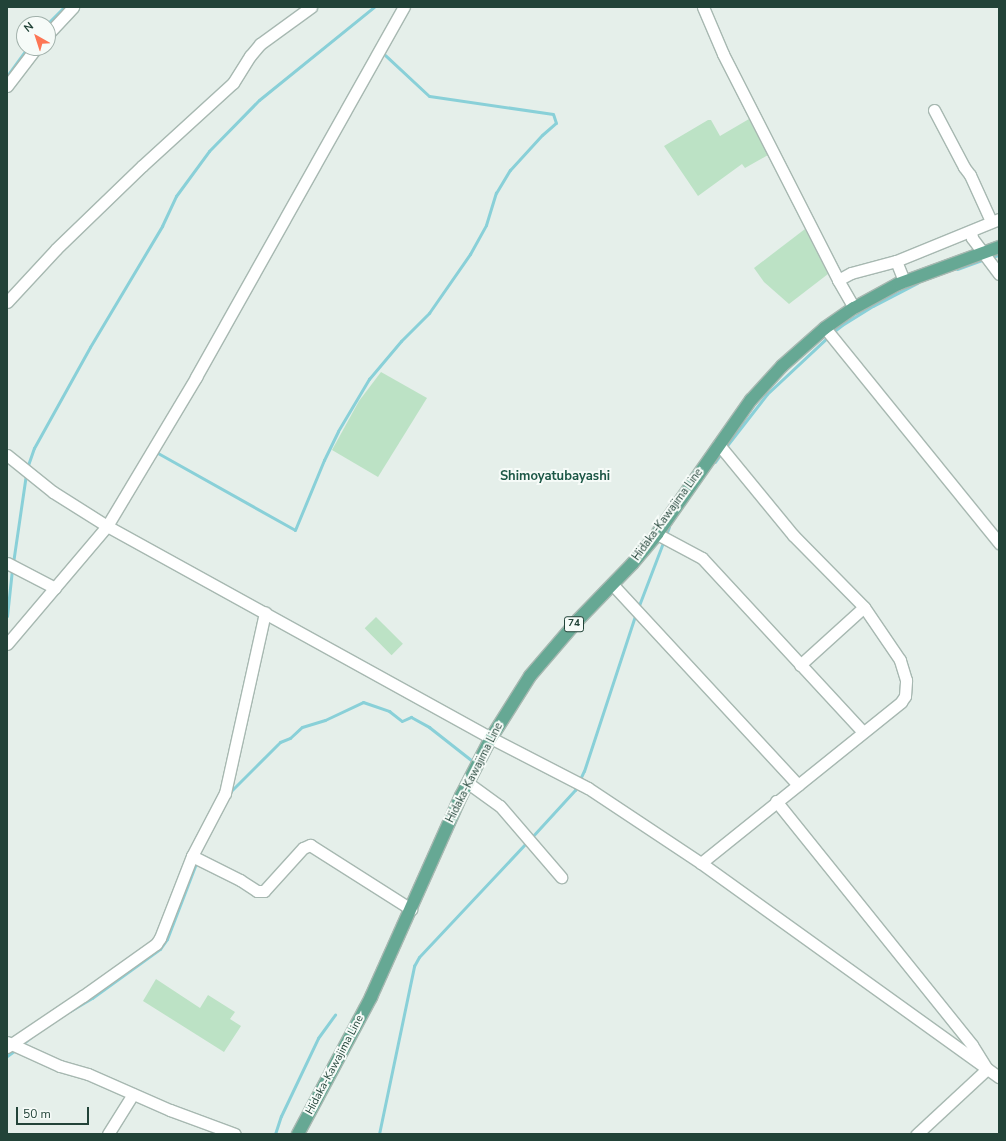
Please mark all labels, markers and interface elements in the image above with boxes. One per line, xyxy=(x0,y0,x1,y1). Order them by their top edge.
north arrow xyxy=(16,16,56,56)
text: N xyxy=(21,19,37,35)
street label: Hidaka-Kawajima Line xyxy=(630,466,706,564)
district label: Shimoyatubayashi xyxy=(500,468,610,484)
road number: 74 xyxy=(564,616,584,632)
street label: Hidaka-Kawajima Line xyxy=(444,721,506,825)
street label: Hidaka-Kawajima Line xyxy=(303,1013,367,1117)
scale bar xyxy=(18,1099,91,1125)
text: 50 m xyxy=(23,1106,51,1122)

